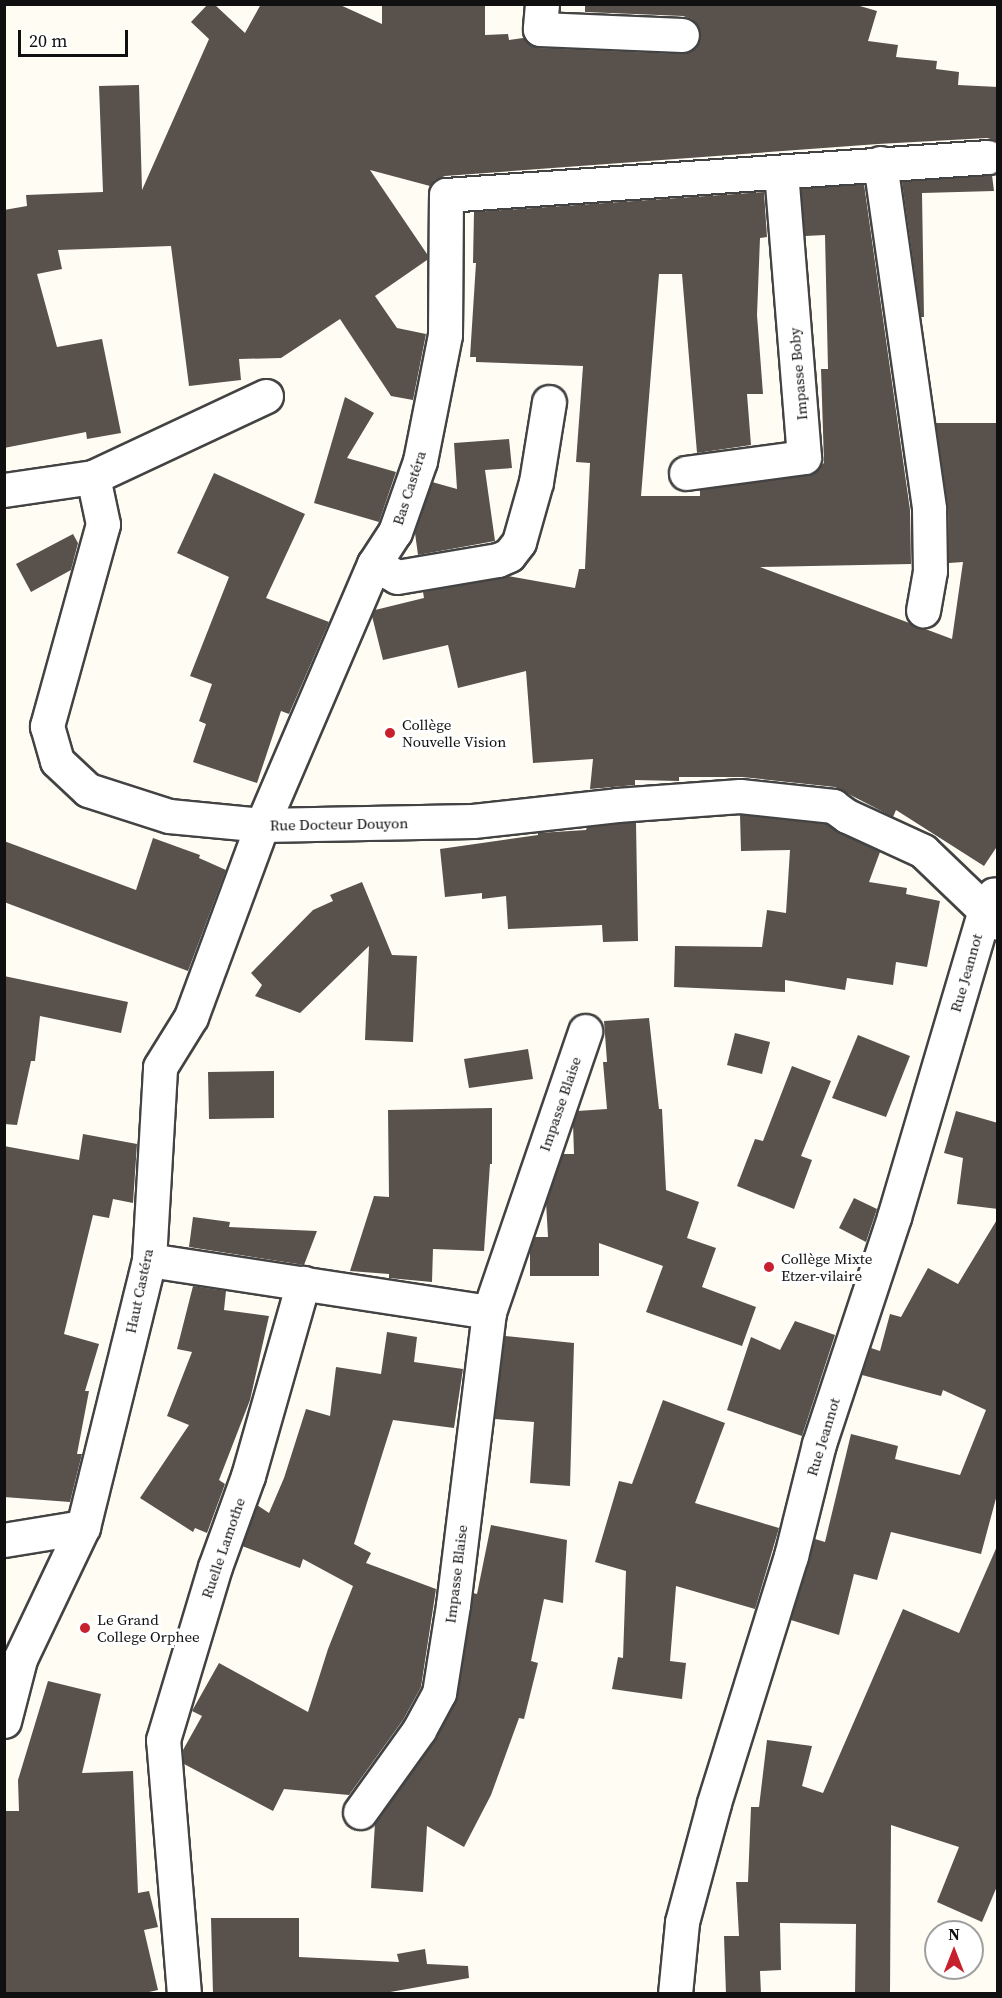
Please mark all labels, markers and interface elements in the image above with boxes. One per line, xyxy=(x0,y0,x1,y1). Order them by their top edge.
scale bar xyxy=(21,18,130,56)
text: 20 m xyxy=(29,28,67,53)
street label: Impasse Boby xyxy=(785,327,811,421)
street label: Bas Castéra xyxy=(389,449,429,527)
place label: Collège Nouvelle Vision xyxy=(402,715,507,750)
marker: Collège Nouvelle Vision xyxy=(383,726,397,740)
street label: Rue Docteur Douyon xyxy=(270,814,408,834)
street label: Rue Jeannot xyxy=(946,932,986,1014)
street label: Impasse Blaise xyxy=(535,1054,585,1154)
street label: Haut Castéra xyxy=(121,1247,157,1335)
place label: Collège Mixte Etzer-vilaire xyxy=(781,1249,872,1284)
marker: Collège Mixte Etzer-vilaire xyxy=(762,1260,776,1274)
street label: Rue Jeannot xyxy=(803,1396,843,1478)
street label: Ruelle Lamothe xyxy=(197,1495,249,1601)
street label: Impasse Blaise xyxy=(441,1524,471,1624)
place label: Le Grand College Orphee xyxy=(97,1610,200,1645)
marker: Le Grand College Orphee xyxy=(78,1621,92,1635)
north arrow xyxy=(924,1920,984,1980)
text: N xyxy=(948,1923,960,1945)

